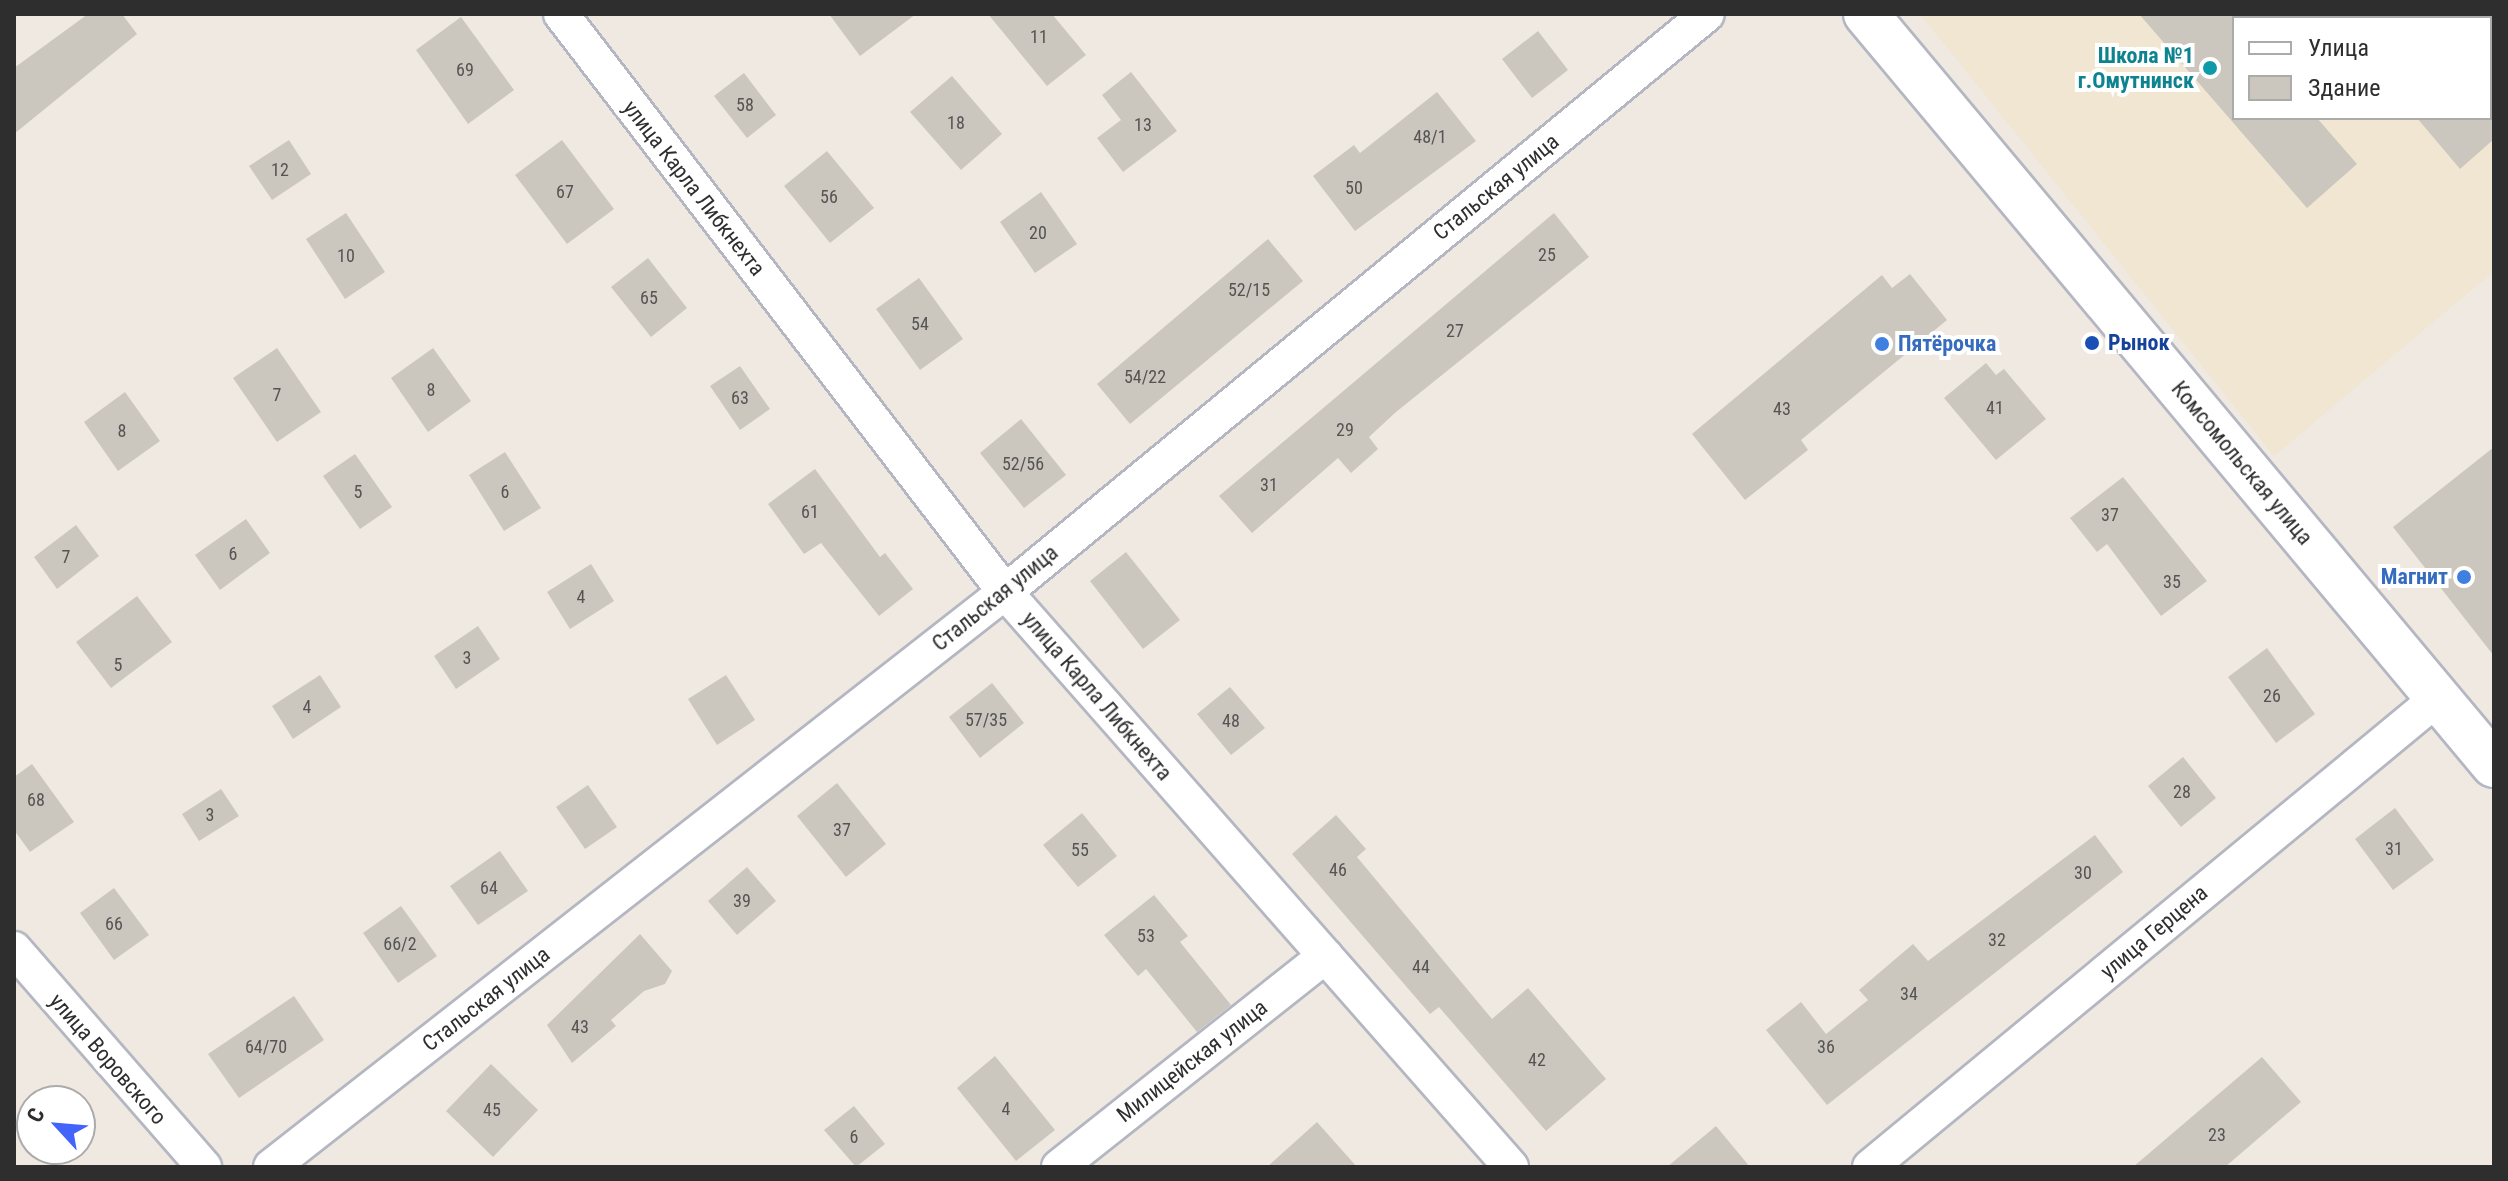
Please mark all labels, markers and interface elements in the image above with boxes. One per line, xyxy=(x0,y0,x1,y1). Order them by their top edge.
legend xyxy=(2232,16,2492,120)
house number: 11 xyxy=(1030,26,1048,48)
text: Улица xyxy=(2308,34,2369,62)
place label: Школа №1 г.Омутнинск xyxy=(2078,42,2194,94)
house number: 69 xyxy=(456,59,474,81)
marker: Школа №1 г.Омутнинск xyxy=(2201,59,2219,77)
text: Здание xyxy=(2308,74,2380,102)
house number: 58 xyxy=(736,94,754,116)
street label: улица Карла Либкнехта xyxy=(617,95,771,281)
house number: 18 xyxy=(947,112,965,134)
house number: 13 xyxy=(1134,114,1152,136)
house number: 48/1 xyxy=(1413,126,1447,148)
street label: Стальская улица xyxy=(1428,128,1564,246)
house number: 12 xyxy=(271,159,289,181)
house number: 50 xyxy=(1345,177,1363,199)
house number: 67 xyxy=(556,181,574,203)
house number: 56 xyxy=(820,186,838,208)
house number: 20 xyxy=(1029,222,1047,244)
house number: 25 xyxy=(1538,244,1556,266)
house number: 10 xyxy=(337,245,355,267)
house number: 52/15 xyxy=(1228,279,1270,301)
house number: 65 xyxy=(640,287,658,309)
house number: 54 xyxy=(911,313,929,335)
house number: 27 xyxy=(1446,320,1464,342)
place label: Рынок xyxy=(2108,330,2170,356)
place label: Пятёрочка xyxy=(1898,331,1996,357)
marker: Рынок xyxy=(2083,334,2101,352)
marker: Пятёрочка xyxy=(1873,335,1891,353)
house number: 54/22 xyxy=(1124,366,1166,388)
street label: Комсомольская улица xyxy=(2166,376,2318,550)
house number: 8 xyxy=(427,379,435,401)
house number: 7 xyxy=(273,384,281,406)
house number: 63 xyxy=(731,387,749,409)
house number: 41 xyxy=(1986,397,2004,419)
house number: 43 xyxy=(1773,398,1791,420)
house number: 29 xyxy=(1336,419,1354,441)
house number: 8 xyxy=(118,420,126,442)
house number: 52/56 xyxy=(1002,453,1044,475)
house number: 31 xyxy=(1260,474,1278,496)
house number: 5 xyxy=(354,481,362,503)
house number: 6 xyxy=(501,481,509,503)
house number: 61 xyxy=(801,501,819,523)
house number: 37 xyxy=(2101,504,2119,526)
street label: Стальская улица xyxy=(927,539,1063,657)
house number: 6 xyxy=(229,543,237,565)
house number: 7 xyxy=(62,546,70,568)
place label: Магнит xyxy=(2381,564,2448,590)
marker: Магнит xyxy=(2455,568,2473,586)
house number: 35 xyxy=(2163,571,2181,593)
house number: 4 xyxy=(577,586,585,608)
street label: улица Карла Либкнехта xyxy=(1016,606,1178,786)
house number: 3 xyxy=(463,647,471,669)
house number: 5 xyxy=(114,654,122,676)
house number: 26 xyxy=(2263,685,2281,707)
house number: 4 xyxy=(303,696,311,718)
house number: 57/35 xyxy=(965,709,1007,731)
house number: 48 xyxy=(1222,710,1240,732)
house number: 28 xyxy=(2173,781,2191,803)
house number: 68 xyxy=(27,789,45,811)
house number: 3 xyxy=(206,804,214,826)
house number: 37 xyxy=(833,819,851,841)
house number: 31 xyxy=(2385,838,2403,860)
house number: 55 xyxy=(1071,839,1089,861)
house number: 46 xyxy=(1329,859,1347,881)
house number: 30 xyxy=(2074,862,2092,884)
house number: 64 xyxy=(480,877,498,899)
street label: улица Герцена xyxy=(2095,880,2213,984)
house number: 39 xyxy=(733,890,751,912)
house number: 66 xyxy=(105,913,123,935)
house number: 53 xyxy=(1137,925,1155,947)
house number: 32 xyxy=(1988,929,2006,951)
house number: 66/2 xyxy=(383,933,417,955)
street label: Стальская улица xyxy=(417,941,555,1057)
house number: 44 xyxy=(1412,956,1430,978)
house number: 34 xyxy=(1900,983,1918,1005)
street label: улица Воровского xyxy=(44,988,172,1130)
street label: Милицейская улица xyxy=(1112,994,1272,1128)
house number: 43 xyxy=(571,1016,589,1038)
house number: 64/70 xyxy=(245,1036,287,1058)
house number: 36 xyxy=(1817,1036,1835,1058)
house number: 42 xyxy=(1528,1049,1546,1071)
north arrow xyxy=(16,1085,96,1165)
house number: 4 xyxy=(1002,1098,1010,1120)
house number: 45 xyxy=(483,1099,501,1121)
text: С xyxy=(22,1104,50,1126)
house number: 23 xyxy=(2208,1124,2226,1146)
house number: 6 xyxy=(850,1126,858,1148)

